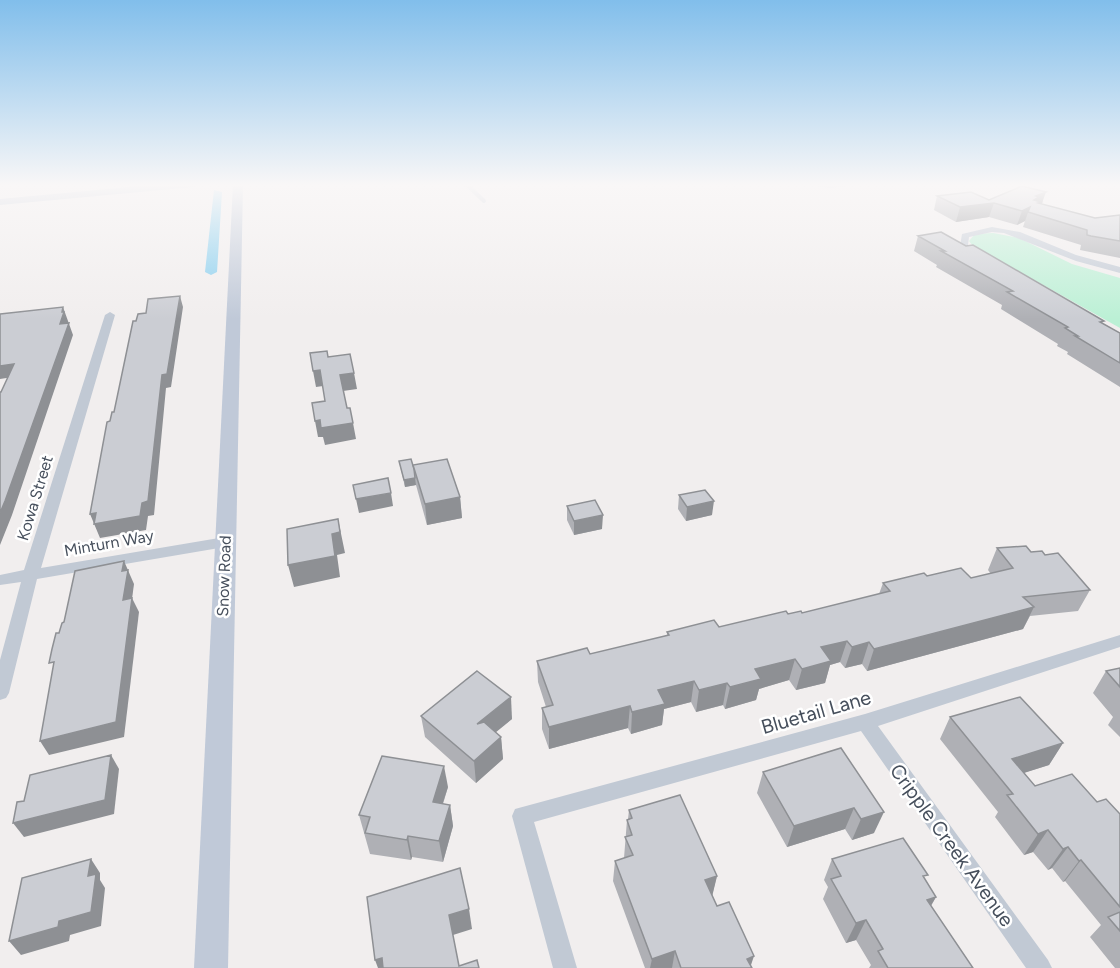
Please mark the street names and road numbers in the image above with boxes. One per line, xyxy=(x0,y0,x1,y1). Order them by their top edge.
street label: Kowa Street xyxy=(13,453,57,543)
street label: Minturn Way xyxy=(63,526,156,560)
street label: Snow Road xyxy=(213,535,235,617)
street label: Bluetail Lane xyxy=(758,685,874,739)
street label: Cripple Creek Avenue xyxy=(885,759,1019,931)

